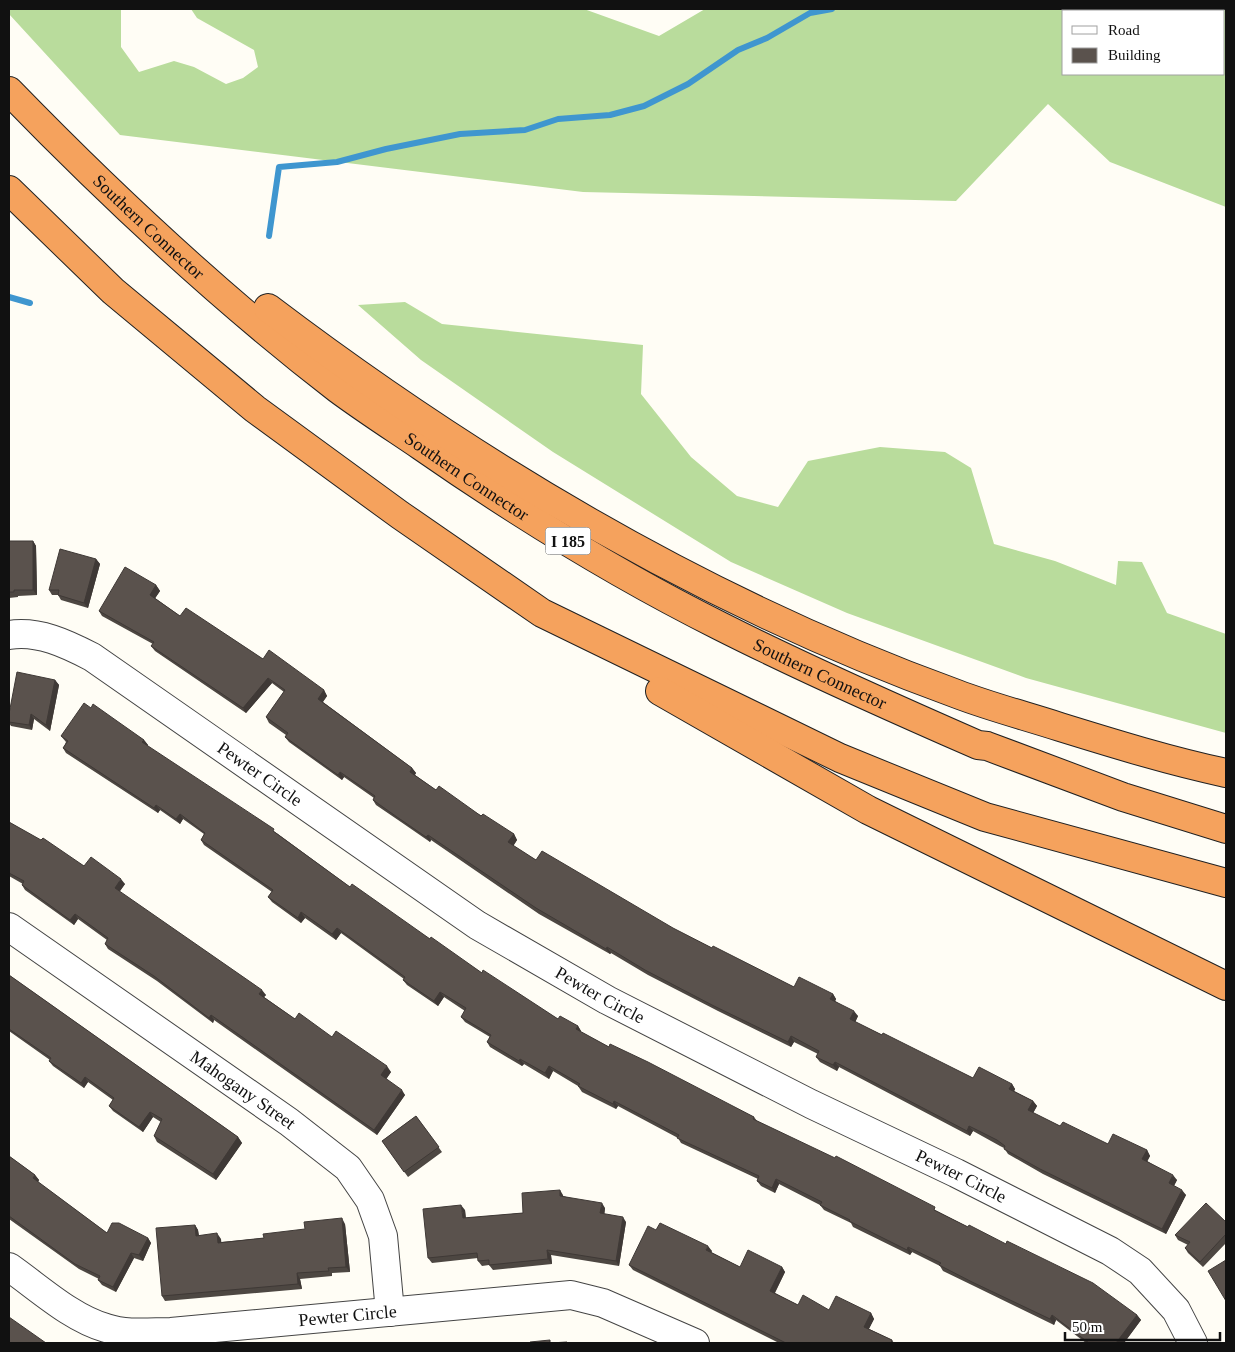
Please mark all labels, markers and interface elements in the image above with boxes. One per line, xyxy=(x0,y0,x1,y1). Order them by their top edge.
legend xyxy=(1062,10,1225,75)
text: Road xyxy=(1108,22,1140,38)
text: Building xyxy=(1108,47,1161,63)
street label: Southern Connector xyxy=(89,171,208,284)
street label: Southern Connector xyxy=(401,428,532,525)
road number: I 185 xyxy=(546,528,590,554)
street label: Southern Connector xyxy=(750,634,890,713)
street label: Pewter Circle xyxy=(214,738,306,810)
street label: Pewter Circle xyxy=(552,962,648,1027)
street label: Mahogany Street xyxy=(186,1046,300,1133)
street label: Pewter Circle xyxy=(912,1145,1010,1207)
street label: Pewter Circle xyxy=(298,1301,398,1330)
scale bar xyxy=(1065,1310,1220,1342)
text: 50 m xyxy=(1072,1319,1103,1335)

